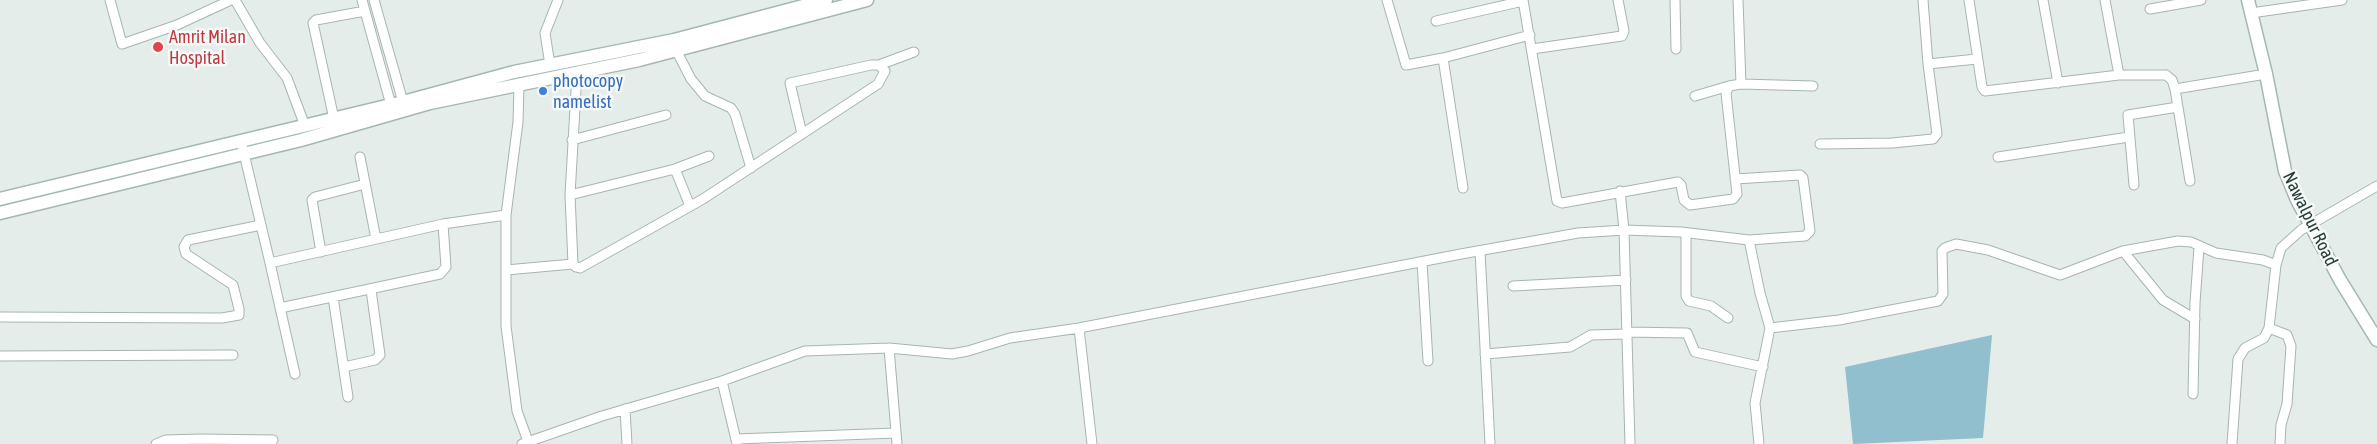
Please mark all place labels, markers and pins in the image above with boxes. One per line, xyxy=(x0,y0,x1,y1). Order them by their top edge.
place label: Amrit Milan Hospital xyxy=(169,26,246,68)
marker: Amrit Milan Hospital xyxy=(151,40,165,54)
place label: photocopy namelist xyxy=(553,70,623,112)
marker: photocopy namelist xyxy=(537,85,549,97)

